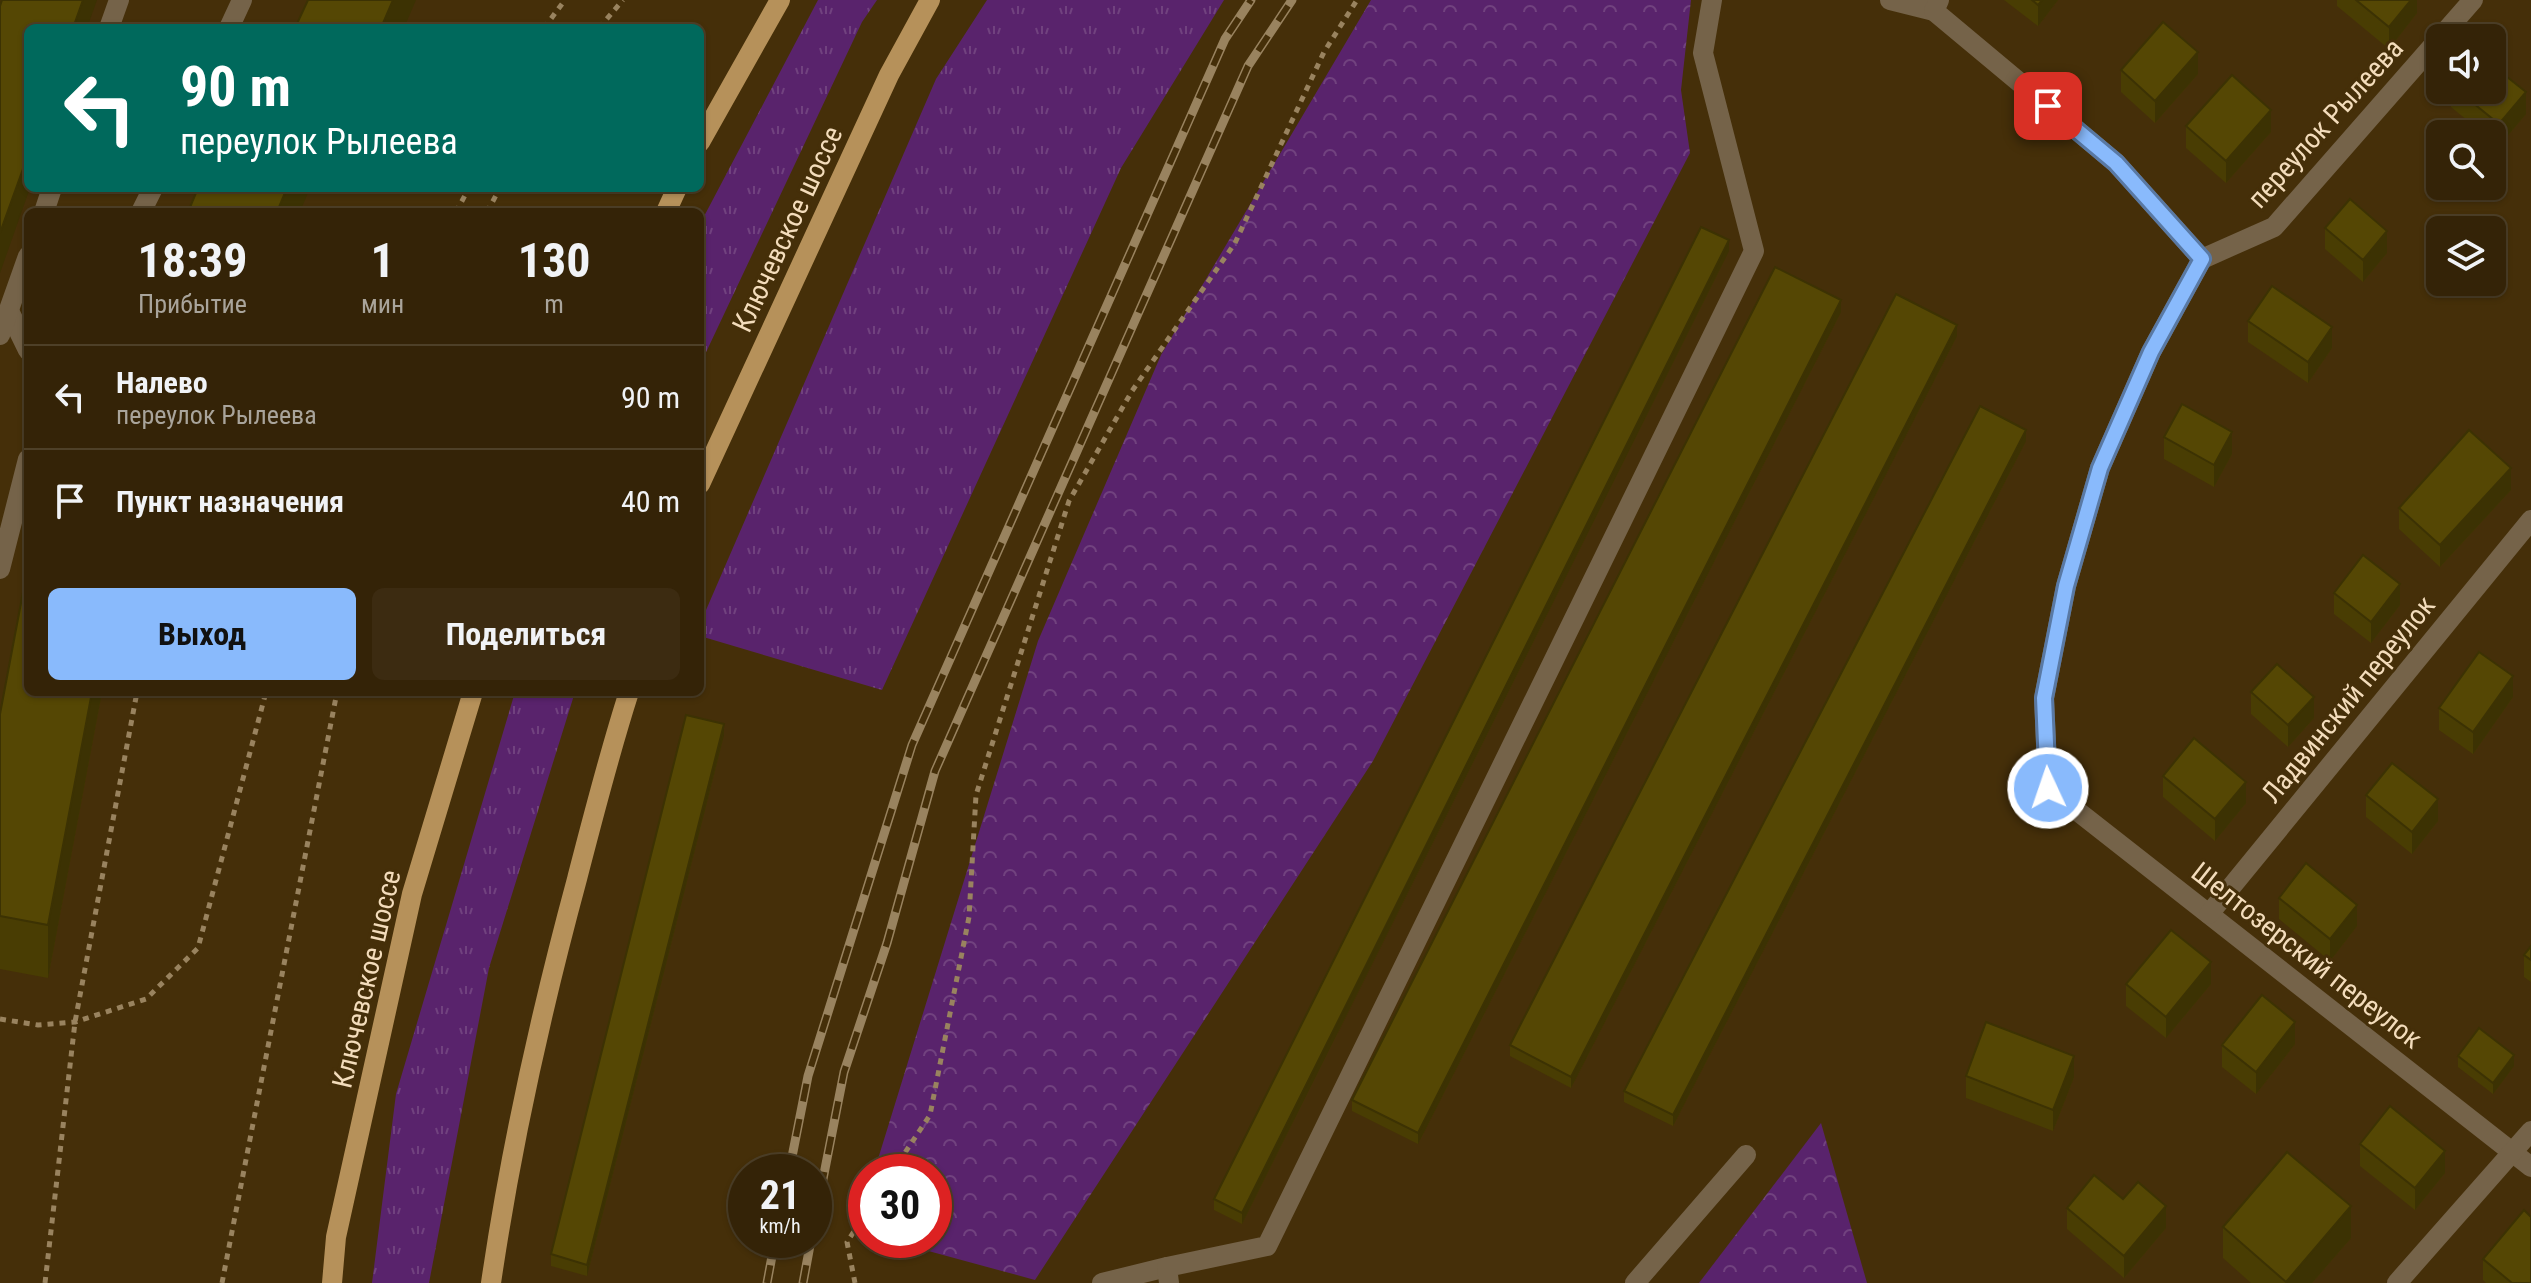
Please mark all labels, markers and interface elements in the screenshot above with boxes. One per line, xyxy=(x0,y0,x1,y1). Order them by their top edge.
map controls xyxy=(2426,24,2506,296)
button: sound xyxy=(2426,24,2506,104)
street label: переулок Рылеева xyxy=(2241,32,2410,215)
text: 90 m xyxy=(180,54,291,120)
icon: left xyxy=(48,56,152,160)
pin xyxy=(2014,72,2082,140)
icon: arrive xyxy=(2026,84,2070,128)
button: search xyxy=(2426,120,2506,200)
text: переулок Рылеева xyxy=(180,121,458,163)
street label: Ключевское шоссе xyxy=(725,121,850,337)
button: layers xyxy=(2426,216,2506,296)
text: 18:39 xyxy=(137,232,248,289)
text: 1 xyxy=(371,232,395,289)
text: 130 xyxy=(518,232,591,289)
text: Прибытие xyxy=(138,289,247,319)
text: мин xyxy=(361,289,404,319)
text: m xyxy=(544,289,564,319)
text: Налево xyxy=(116,365,208,400)
icon: left xyxy=(48,375,92,419)
text: 90 m xyxy=(621,380,680,415)
text: переулок Рылеева xyxy=(116,400,317,430)
icon: arrive xyxy=(48,479,92,523)
text: Пункт назначения xyxy=(116,484,344,519)
text: 40 m xyxy=(621,484,680,519)
button: Выход xyxy=(48,588,356,680)
button: Поделиться xyxy=(372,588,680,680)
street label: Ладвинский переулок xyxy=(2255,589,2442,809)
position arrow xyxy=(2006,746,2090,830)
street label: Шелтозерский переулок xyxy=(2185,855,2429,1056)
street label: Ключевское шоссе xyxy=(325,867,408,1091)
speed limit sign: 30 xyxy=(848,1154,952,1258)
text: 21 xyxy=(760,1172,800,1219)
text: km/h xyxy=(759,1214,801,1238)

